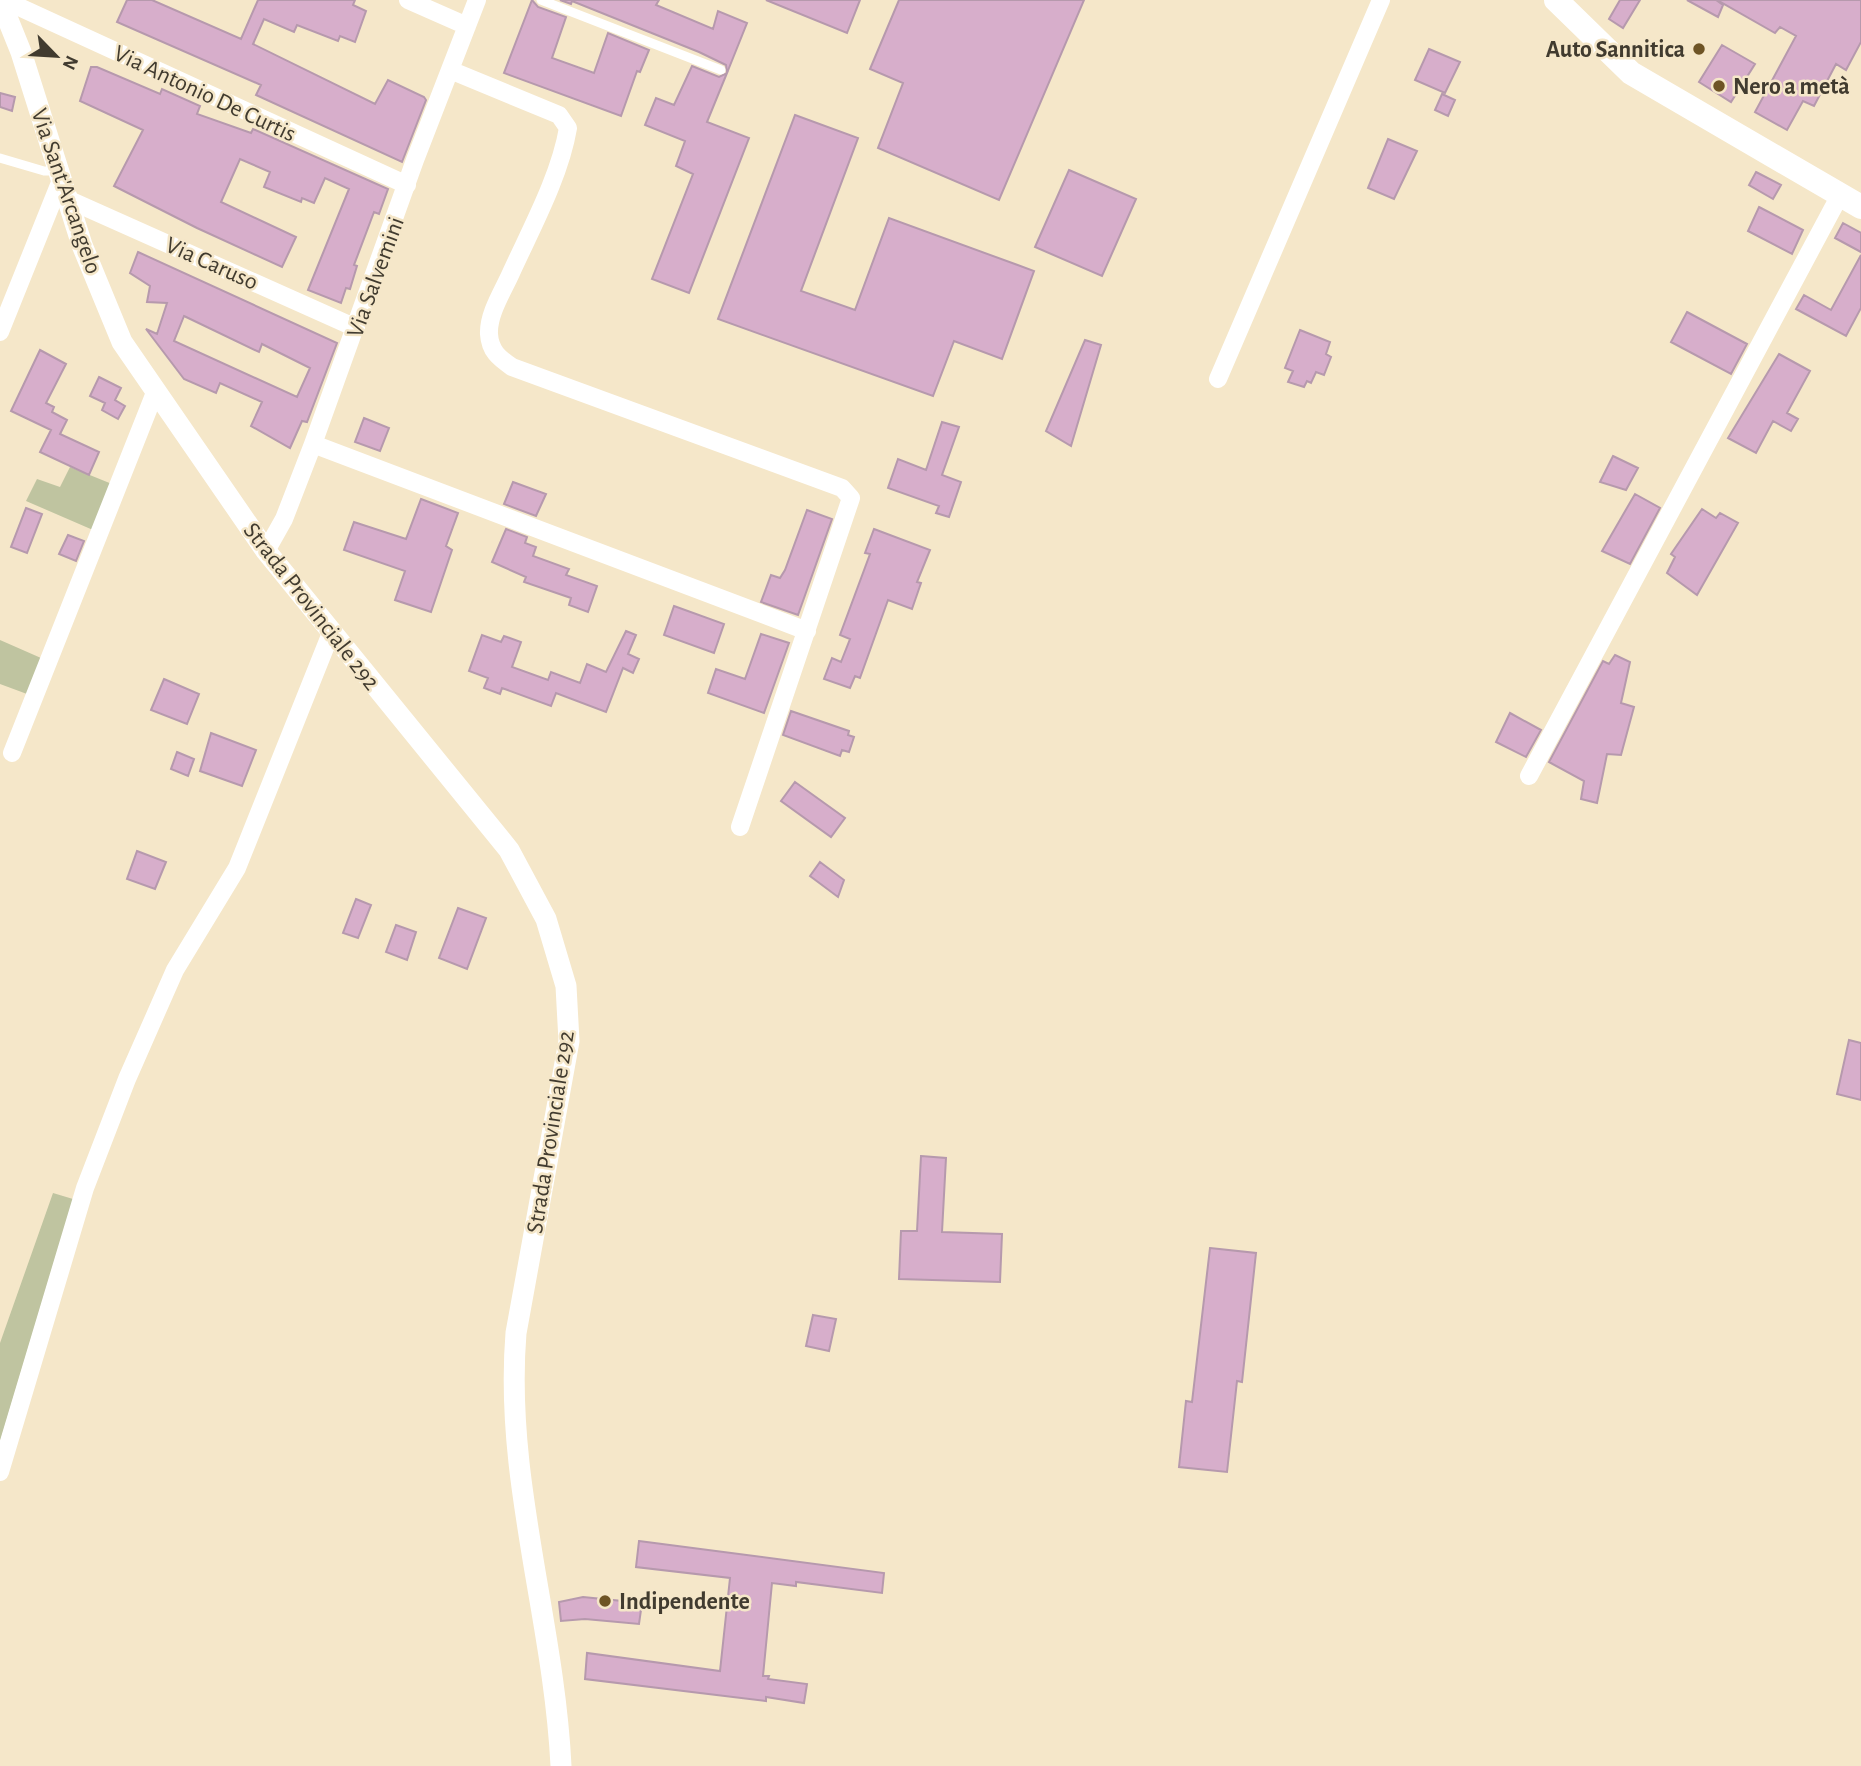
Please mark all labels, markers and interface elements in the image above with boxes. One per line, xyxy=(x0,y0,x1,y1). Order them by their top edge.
north arrow xyxy=(21,21,91,91)
place label: Auto Sannitica xyxy=(1546,38,1685,62)
street label: Via Antonio De Curtis xyxy=(110,41,299,147)
marker: Auto Sannitica xyxy=(1691,41,1707,57)
text: N xyxy=(59,53,81,73)
place label: Nero a metà xyxy=(1733,75,1850,99)
marker: Nero a metà xyxy=(1711,78,1727,94)
street label: Via Sant'Arcangelo xyxy=(27,106,106,277)
street label: Via Salvemini xyxy=(343,214,409,341)
street label: Via Caruso xyxy=(162,233,261,295)
street label: Strada Provinciale 292 xyxy=(239,518,384,695)
street label: Strada Provinciale 292 xyxy=(523,1029,579,1235)
place label: Indipendente xyxy=(619,1590,750,1614)
marker: Indipendente xyxy=(597,1593,613,1609)

